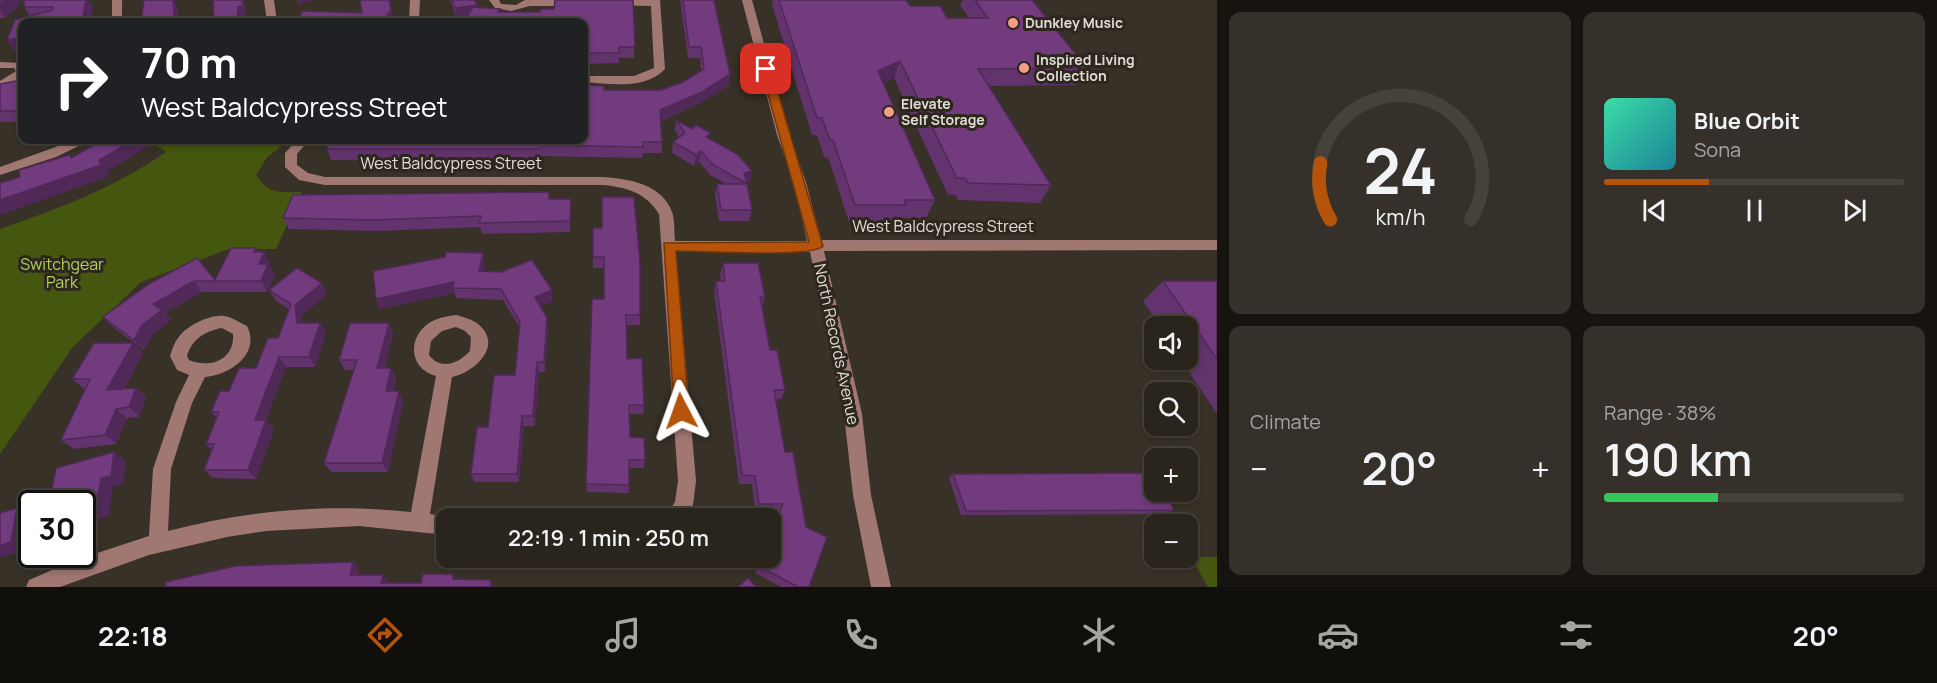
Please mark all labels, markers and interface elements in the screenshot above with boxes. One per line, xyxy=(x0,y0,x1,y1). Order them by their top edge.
place label: Dunkley Music xyxy=(1025,13,1123,32)
marker: Dunkley Music xyxy=(1006,16,1020,30)
text: 70 m xyxy=(141,33,237,91)
icon: right xyxy=(42,42,120,120)
pin xyxy=(740,43,791,94)
place label: Inspired Living Collection xyxy=(1036,50,1135,85)
icon: arrive xyxy=(749,52,782,85)
marker: Inspired Living Collection xyxy=(1017,61,1031,75)
text: West Baldcypress Street xyxy=(141,88,448,125)
place label: Elevate Self Storage xyxy=(901,94,985,129)
marker: Elevate Self Storage xyxy=(882,105,896,119)
text: Blue Orbit xyxy=(1694,106,1800,136)
text: 24 xyxy=(1363,127,1437,213)
text: Sona xyxy=(1694,136,1741,163)
street label: West Baldcypress Street xyxy=(360,152,542,174)
icon: previous xyxy=(1638,194,1671,227)
icon: pause xyxy=(1738,194,1771,227)
icon: next xyxy=(1838,194,1871,227)
text: km/h xyxy=(1375,202,1425,231)
street label: West Baldcypress Street xyxy=(852,215,1034,237)
park label: Switchgear Park xyxy=(20,253,104,293)
street label: North Records Avenue xyxy=(809,261,865,427)
map controls xyxy=(1144,316,1198,568)
button: sound xyxy=(1144,316,1198,370)
position arrow xyxy=(649,379,713,443)
button: search xyxy=(1144,382,1198,436)
text: Range · 38% xyxy=(1604,399,1716,426)
text: Climate xyxy=(1250,408,1321,435)
text: 190 km xyxy=(1604,428,1752,490)
text: 20° xyxy=(1362,437,1437,499)
text: − xyxy=(1250,446,1268,491)
text: + xyxy=(1531,446,1550,491)
button: + xyxy=(1144,448,1198,502)
speed limit sign: 30 xyxy=(18,490,96,568)
button: − xyxy=(1144,514,1198,568)
text: 22:19 · 1 min · 250 m xyxy=(508,523,709,553)
icon: directions xyxy=(364,614,406,656)
icon: music xyxy=(602,614,644,656)
icon: phone xyxy=(840,614,882,656)
icon: climate xyxy=(1078,614,1120,656)
icon: car xyxy=(1317,614,1359,656)
icon: filters xyxy=(1555,614,1597,656)
text: 22:18 xyxy=(98,617,168,654)
text: 20° xyxy=(1793,617,1839,654)

